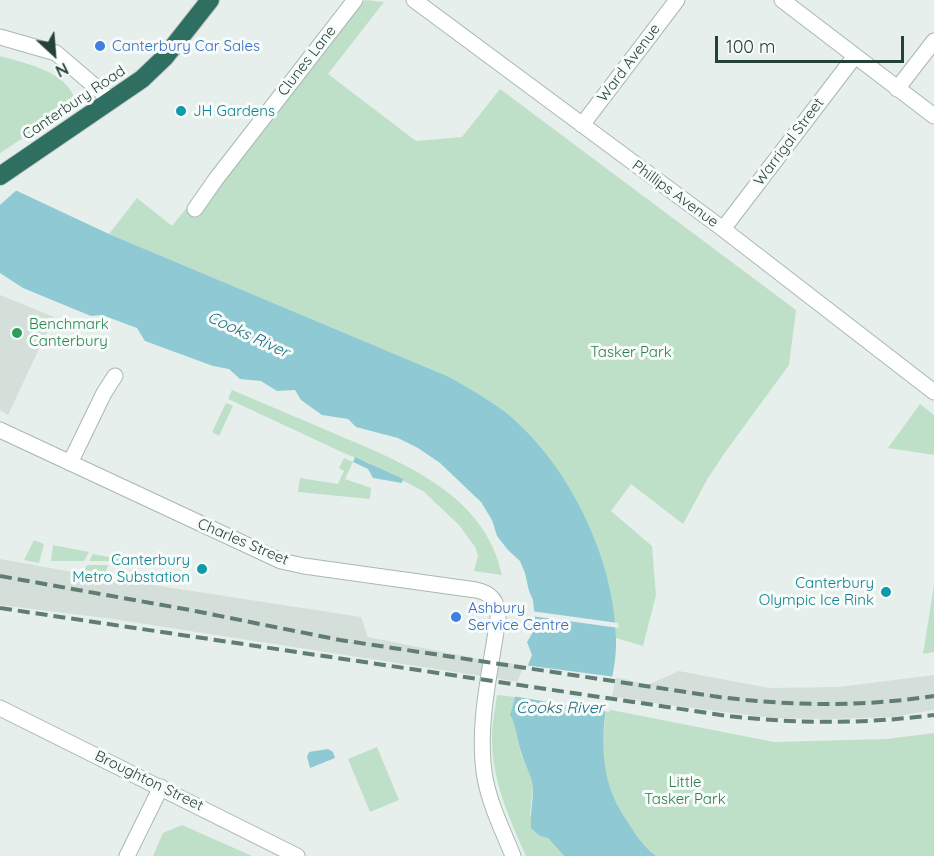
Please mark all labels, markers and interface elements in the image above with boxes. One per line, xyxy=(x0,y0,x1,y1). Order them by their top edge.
street label: Ward Avenue xyxy=(594,20,664,106)
street label: Clunes Lane xyxy=(274,22,340,100)
north arrow xyxy=(24,24,84,84)
scale bar xyxy=(718,24,907,62)
text: 100 m xyxy=(726,35,775,58)
place label: Canterbury Car Sales xyxy=(112,37,260,55)
marker: Canterbury Car Sales xyxy=(93,39,107,53)
text: N xyxy=(52,59,72,82)
street label: Canterbury Road xyxy=(19,62,129,144)
street label: Warrigal Street xyxy=(750,95,828,189)
place label: JH Gardens xyxy=(193,102,275,120)
marker: JH Gardens xyxy=(174,104,188,118)
street label: Phillips Avenue xyxy=(628,157,722,231)
water label: Cooks River xyxy=(204,308,292,362)
place label: Benchmark Canterbury xyxy=(29,315,109,350)
marker: Benchmark Canterbury xyxy=(10,326,24,340)
park label: Tasker Park xyxy=(590,343,672,361)
street label: Charles Street xyxy=(195,515,291,569)
place label: Canterbury Metro Substation xyxy=(72,551,190,586)
marker: Canterbury Metro Substation xyxy=(195,562,209,576)
place label: Canterbury Olympic Ice Rink xyxy=(759,574,874,609)
marker: Canterbury Olympic Ice Rink xyxy=(879,585,893,599)
place label: Ashbury Service Centre xyxy=(468,599,569,634)
marker: Ashbury Service Centre xyxy=(449,610,463,624)
water label: Cooks River xyxy=(516,698,604,718)
street label: Broughton Street xyxy=(92,747,206,815)
park label: Little Tasker Park xyxy=(644,773,726,808)

